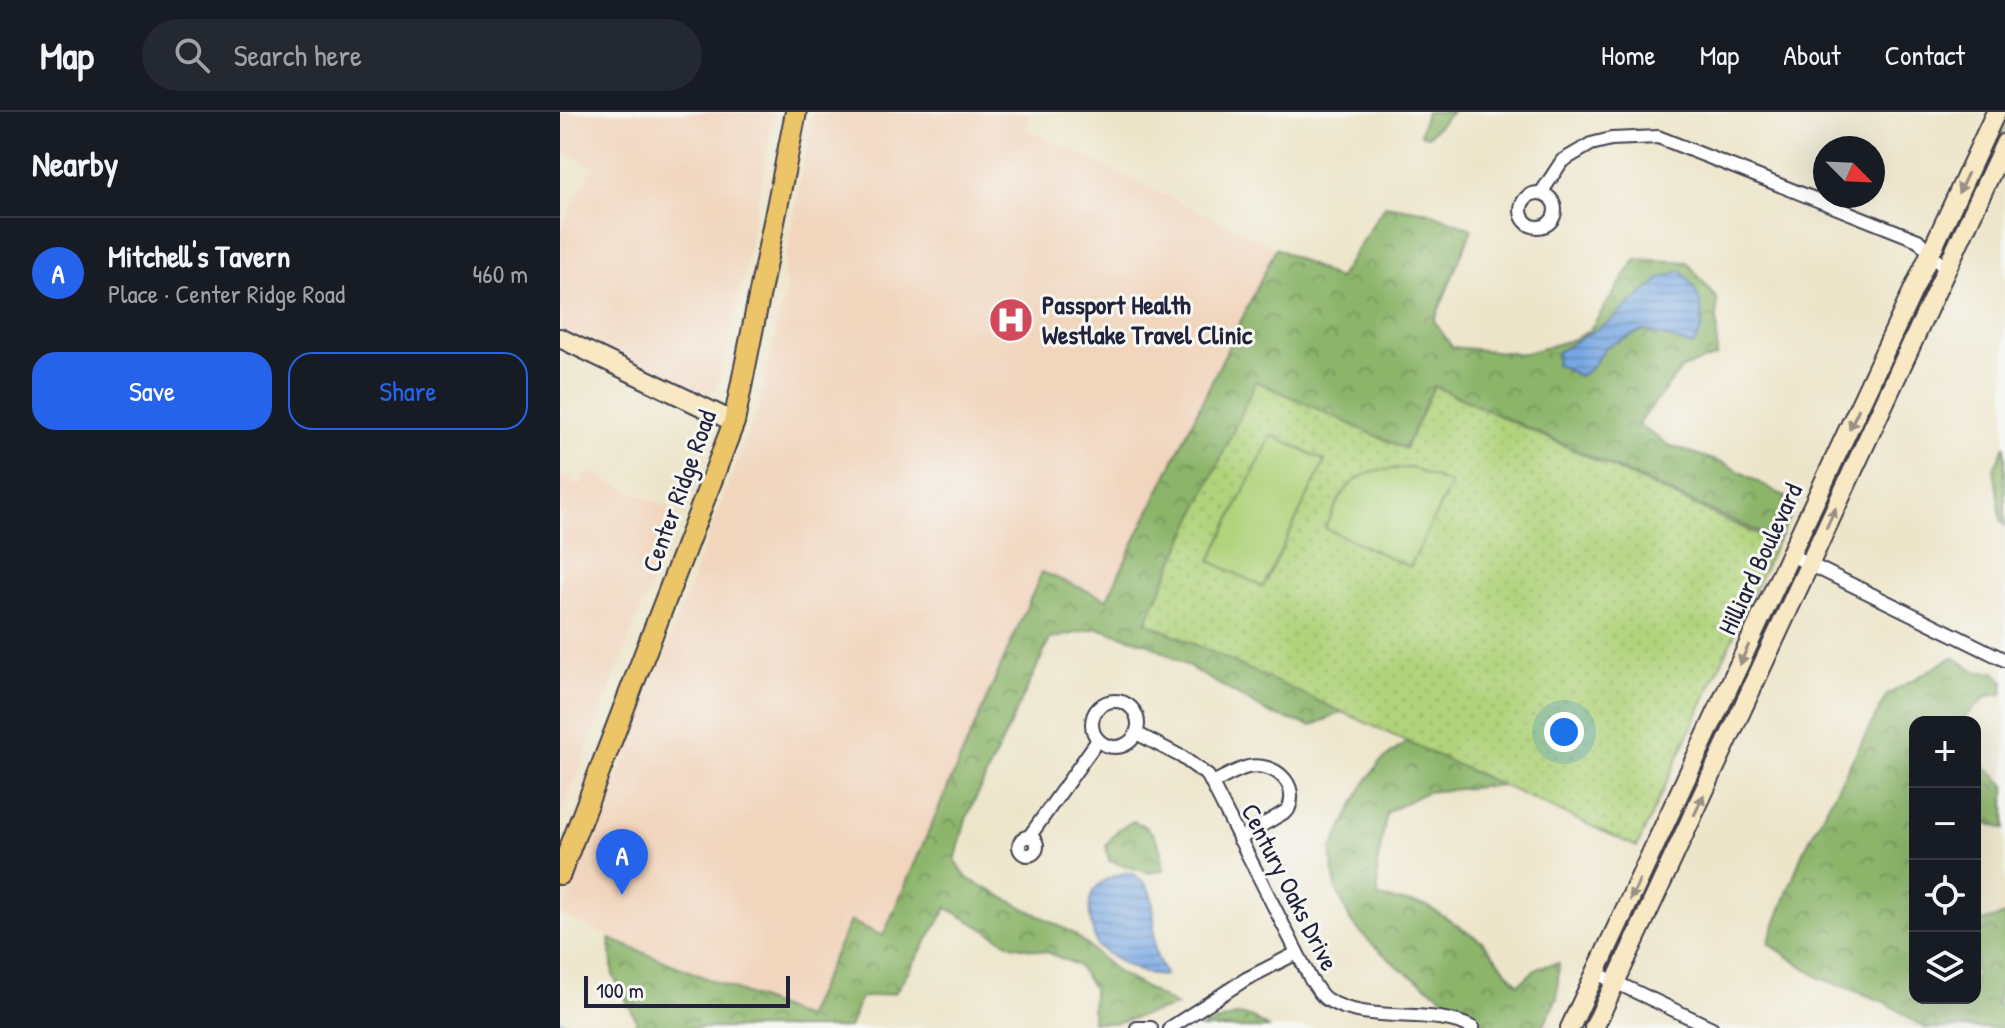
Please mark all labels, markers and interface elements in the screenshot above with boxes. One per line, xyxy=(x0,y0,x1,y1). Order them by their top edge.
search box xyxy=(142,19,702,91)
text: Map xyxy=(40,29,94,81)
icon: search xyxy=(170,33,214,77)
text: Search here xyxy=(234,35,362,75)
text: Home xyxy=(1601,36,1656,74)
text: Map xyxy=(1700,36,1739,74)
text: About xyxy=(1783,36,1841,74)
text: Contact xyxy=(1885,36,1965,74)
north arrow xyxy=(1813,136,1885,208)
text: Nearby xyxy=(32,141,118,187)
one-way arrow xyxy=(1956,171,1970,194)
text: Mitchell's Tavern xyxy=(108,236,290,276)
text: A xyxy=(52,256,64,291)
text: 460 m xyxy=(473,256,528,291)
text: Place · Center Ridge Road xyxy=(108,276,345,311)
place label: Passport Health Westlake Travel Clinic xyxy=(1042,287,1253,352)
hospital icon: Passport Health Westlake Travel Clinic xyxy=(987,296,1035,344)
button: Save xyxy=(32,352,272,430)
button: Share xyxy=(288,352,528,430)
street label: Center Ridge Road xyxy=(633,405,724,577)
one-way arrow xyxy=(1847,407,1860,430)
street label: Hilliard Boulevard xyxy=(1709,477,1810,640)
one-way arrow xyxy=(1824,507,1838,530)
one-way arrow xyxy=(1737,643,1751,666)
your location xyxy=(1544,712,1584,752)
map controls xyxy=(1909,716,1981,1004)
button: + xyxy=(1909,716,1981,788)
button: − xyxy=(1909,788,1981,860)
one-way arrow xyxy=(1692,794,1706,817)
street label: Century Oaks Drive xyxy=(1233,797,1348,976)
pin: A xyxy=(596,829,648,895)
button: locate xyxy=(1909,860,1981,932)
one-way arrow xyxy=(1628,879,1641,902)
button: layers xyxy=(1909,932,1981,1004)
scale bar xyxy=(584,972,790,1008)
text: 100 m xyxy=(596,975,644,1005)

